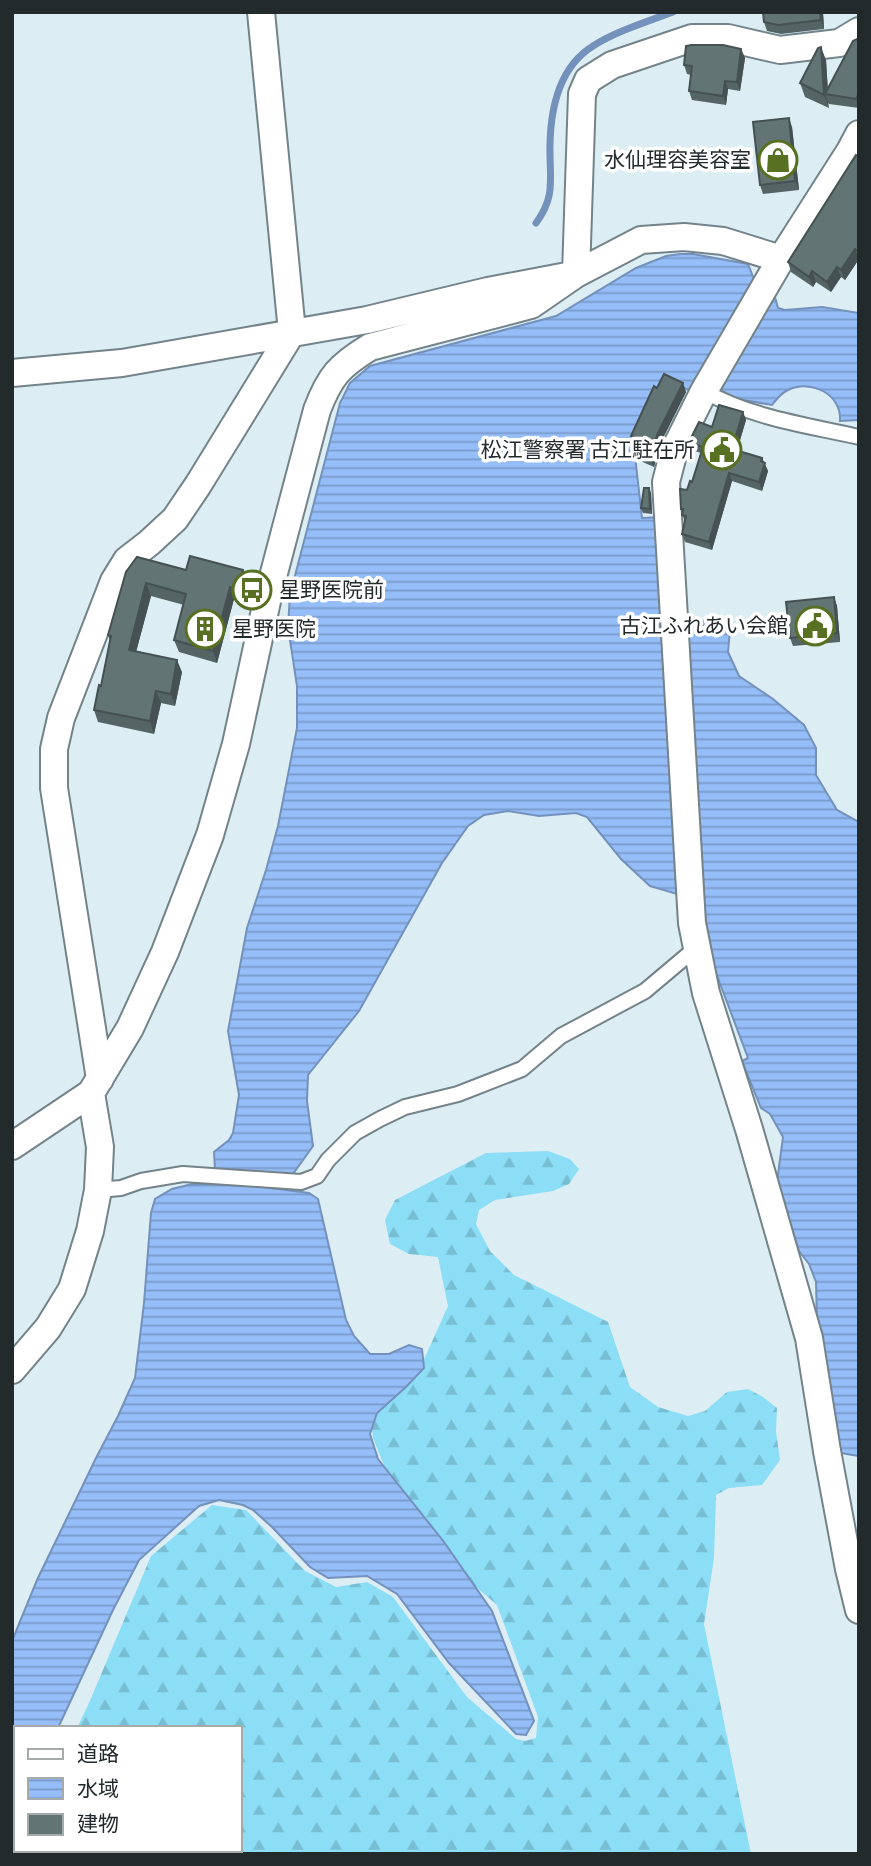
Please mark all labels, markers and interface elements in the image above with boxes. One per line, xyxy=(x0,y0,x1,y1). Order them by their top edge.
shop icon: 水仙理容美容室 xyxy=(757,139,799,181)
place label: 水仙理容美容室 xyxy=(604,146,751,171)
public building icon: 松江警察署 古江駐在所 xyxy=(701,429,743,471)
place label: 松江警察署 古江駐在所 xyxy=(481,436,695,461)
bus stop icon: 星野医院前 xyxy=(231,569,273,611)
place label: 星野医院前 xyxy=(279,576,384,601)
public building icon: 古江ふれあい会館 xyxy=(794,605,836,647)
building icon: 星野医院 xyxy=(184,608,226,650)
place label: 古江ふれあい会館 xyxy=(620,612,788,637)
place label: 星野医院 xyxy=(232,615,316,640)
legend xyxy=(14,1726,242,1852)
text: 道路 xyxy=(77,1740,119,1765)
text: 水域 xyxy=(77,1775,119,1800)
text: 建物 xyxy=(77,1810,119,1835)

